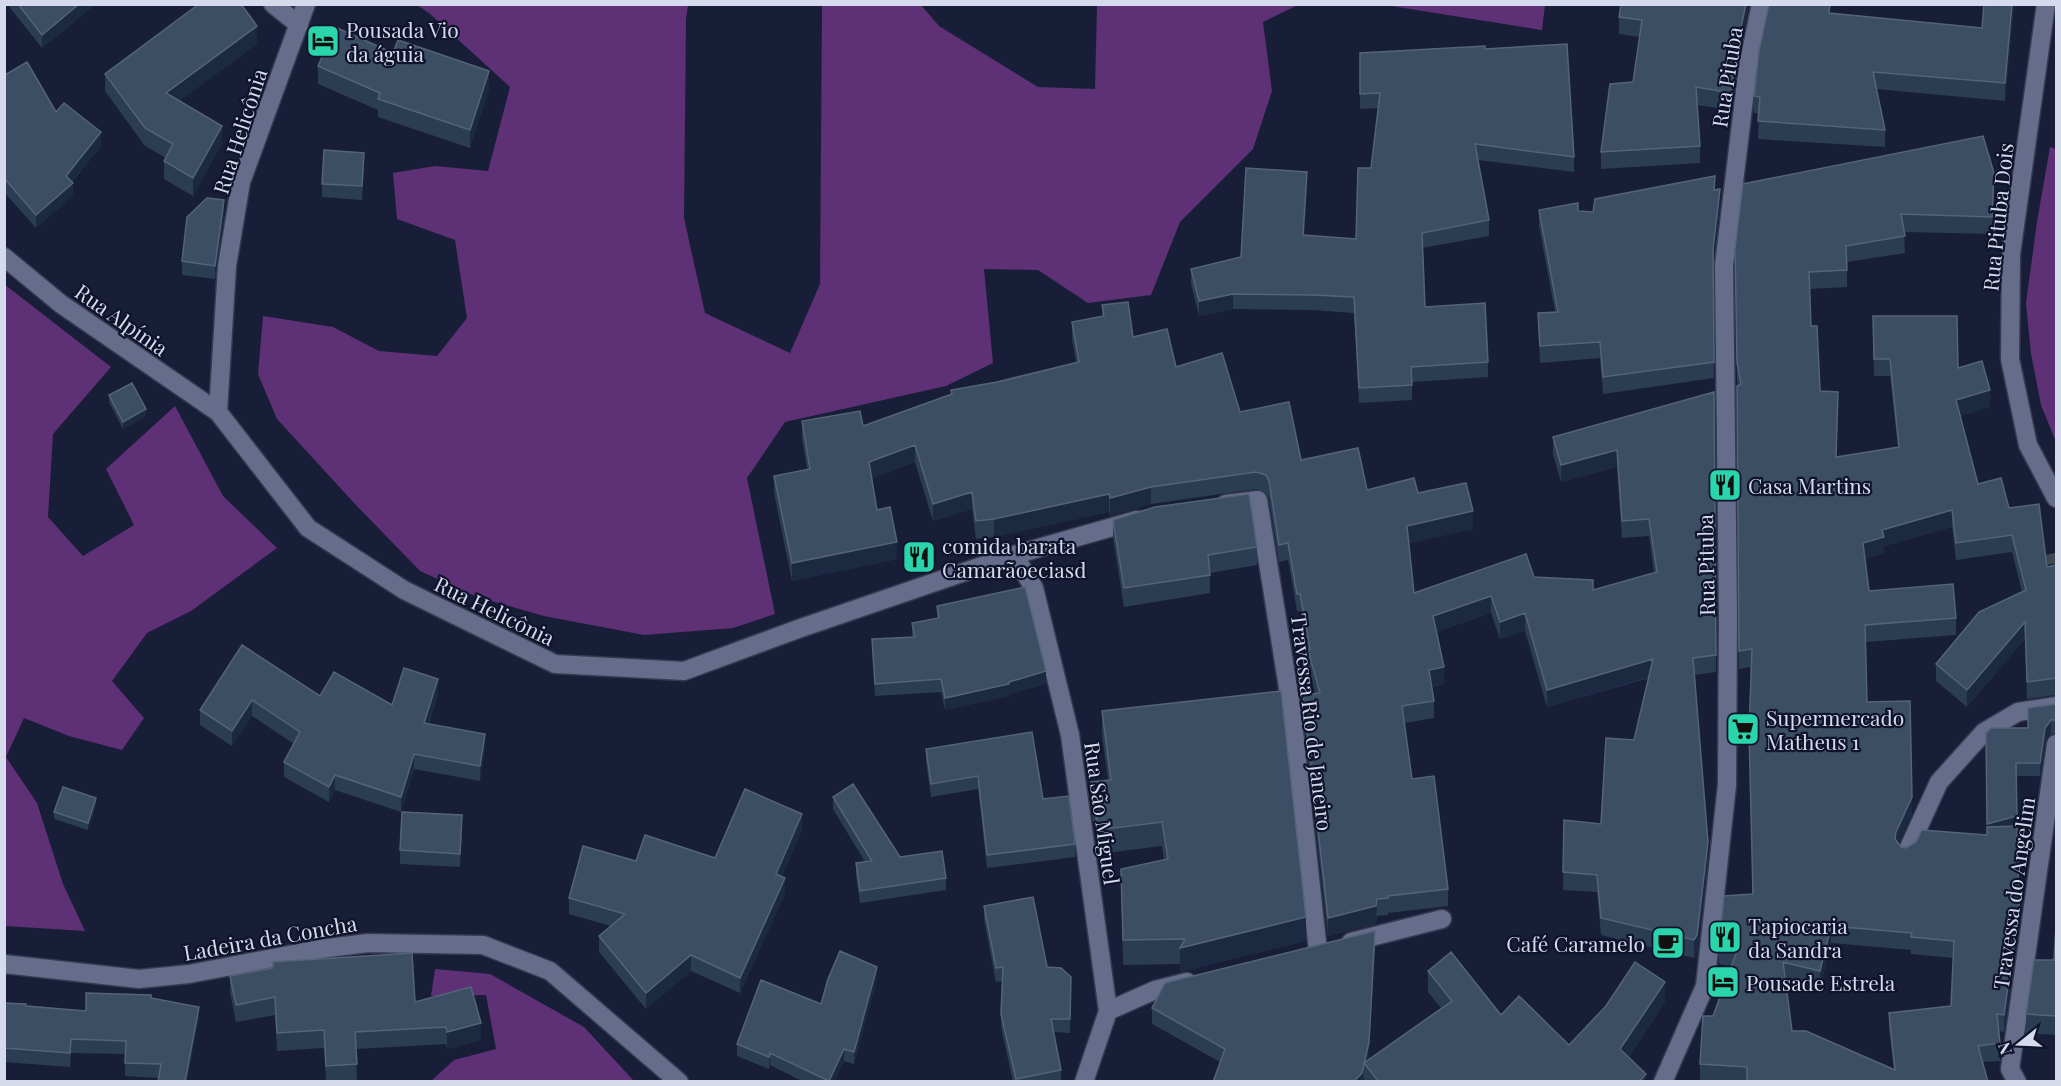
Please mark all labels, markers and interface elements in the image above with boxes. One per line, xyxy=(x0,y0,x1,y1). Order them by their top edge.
place label: Pousada Vio da águia xyxy=(346,15,459,67)
hotel icon: Pousada Vio da águia xyxy=(305,23,341,59)
street label: Rua Pituba xyxy=(1704,24,1748,129)
street label: Rua Helicônia xyxy=(206,64,273,197)
street label: Rua Pituba Dois xyxy=(1975,142,2019,292)
street label: Rua Alpínia xyxy=(70,277,174,362)
restaurant icon: Casa Martins xyxy=(1707,467,1743,503)
place label: Casa Martins xyxy=(1748,471,1871,499)
street label: Rua Pituba xyxy=(1690,513,1720,616)
place label: comida barata Camarãoeciasd xyxy=(942,531,1086,583)
restaurant icon: comida barata Camarãoeciasd xyxy=(901,539,937,575)
street label: Rua Helicônia xyxy=(430,569,560,651)
street label: Travessa Rio de Janeiro xyxy=(1286,612,1340,832)
place label: Supermercado Matheus 1 xyxy=(1766,703,1904,755)
supermarket icon: Supermercado Matheus 1 xyxy=(1725,711,1761,747)
street label: Rua São Miguel xyxy=(1079,740,1127,886)
street label: Travessa do Angelim xyxy=(1986,795,2040,991)
street label: Ladeira da Concha xyxy=(181,908,359,966)
place label: Tapiocaria da Sandra xyxy=(1748,911,1848,963)
restaurant icon: Tapiocaria da Sandra xyxy=(1707,919,1743,955)
cafe icon: Café Caramelo xyxy=(1650,925,1686,961)
place label: Café Caramelo xyxy=(1506,929,1645,957)
hotel icon: Pousade Estrela xyxy=(1705,964,1741,1000)
place label: Pousade Estrela xyxy=(1746,968,1896,996)
north arrow xyxy=(1989,1014,2049,1074)
text: N xyxy=(1992,1040,2016,1058)

